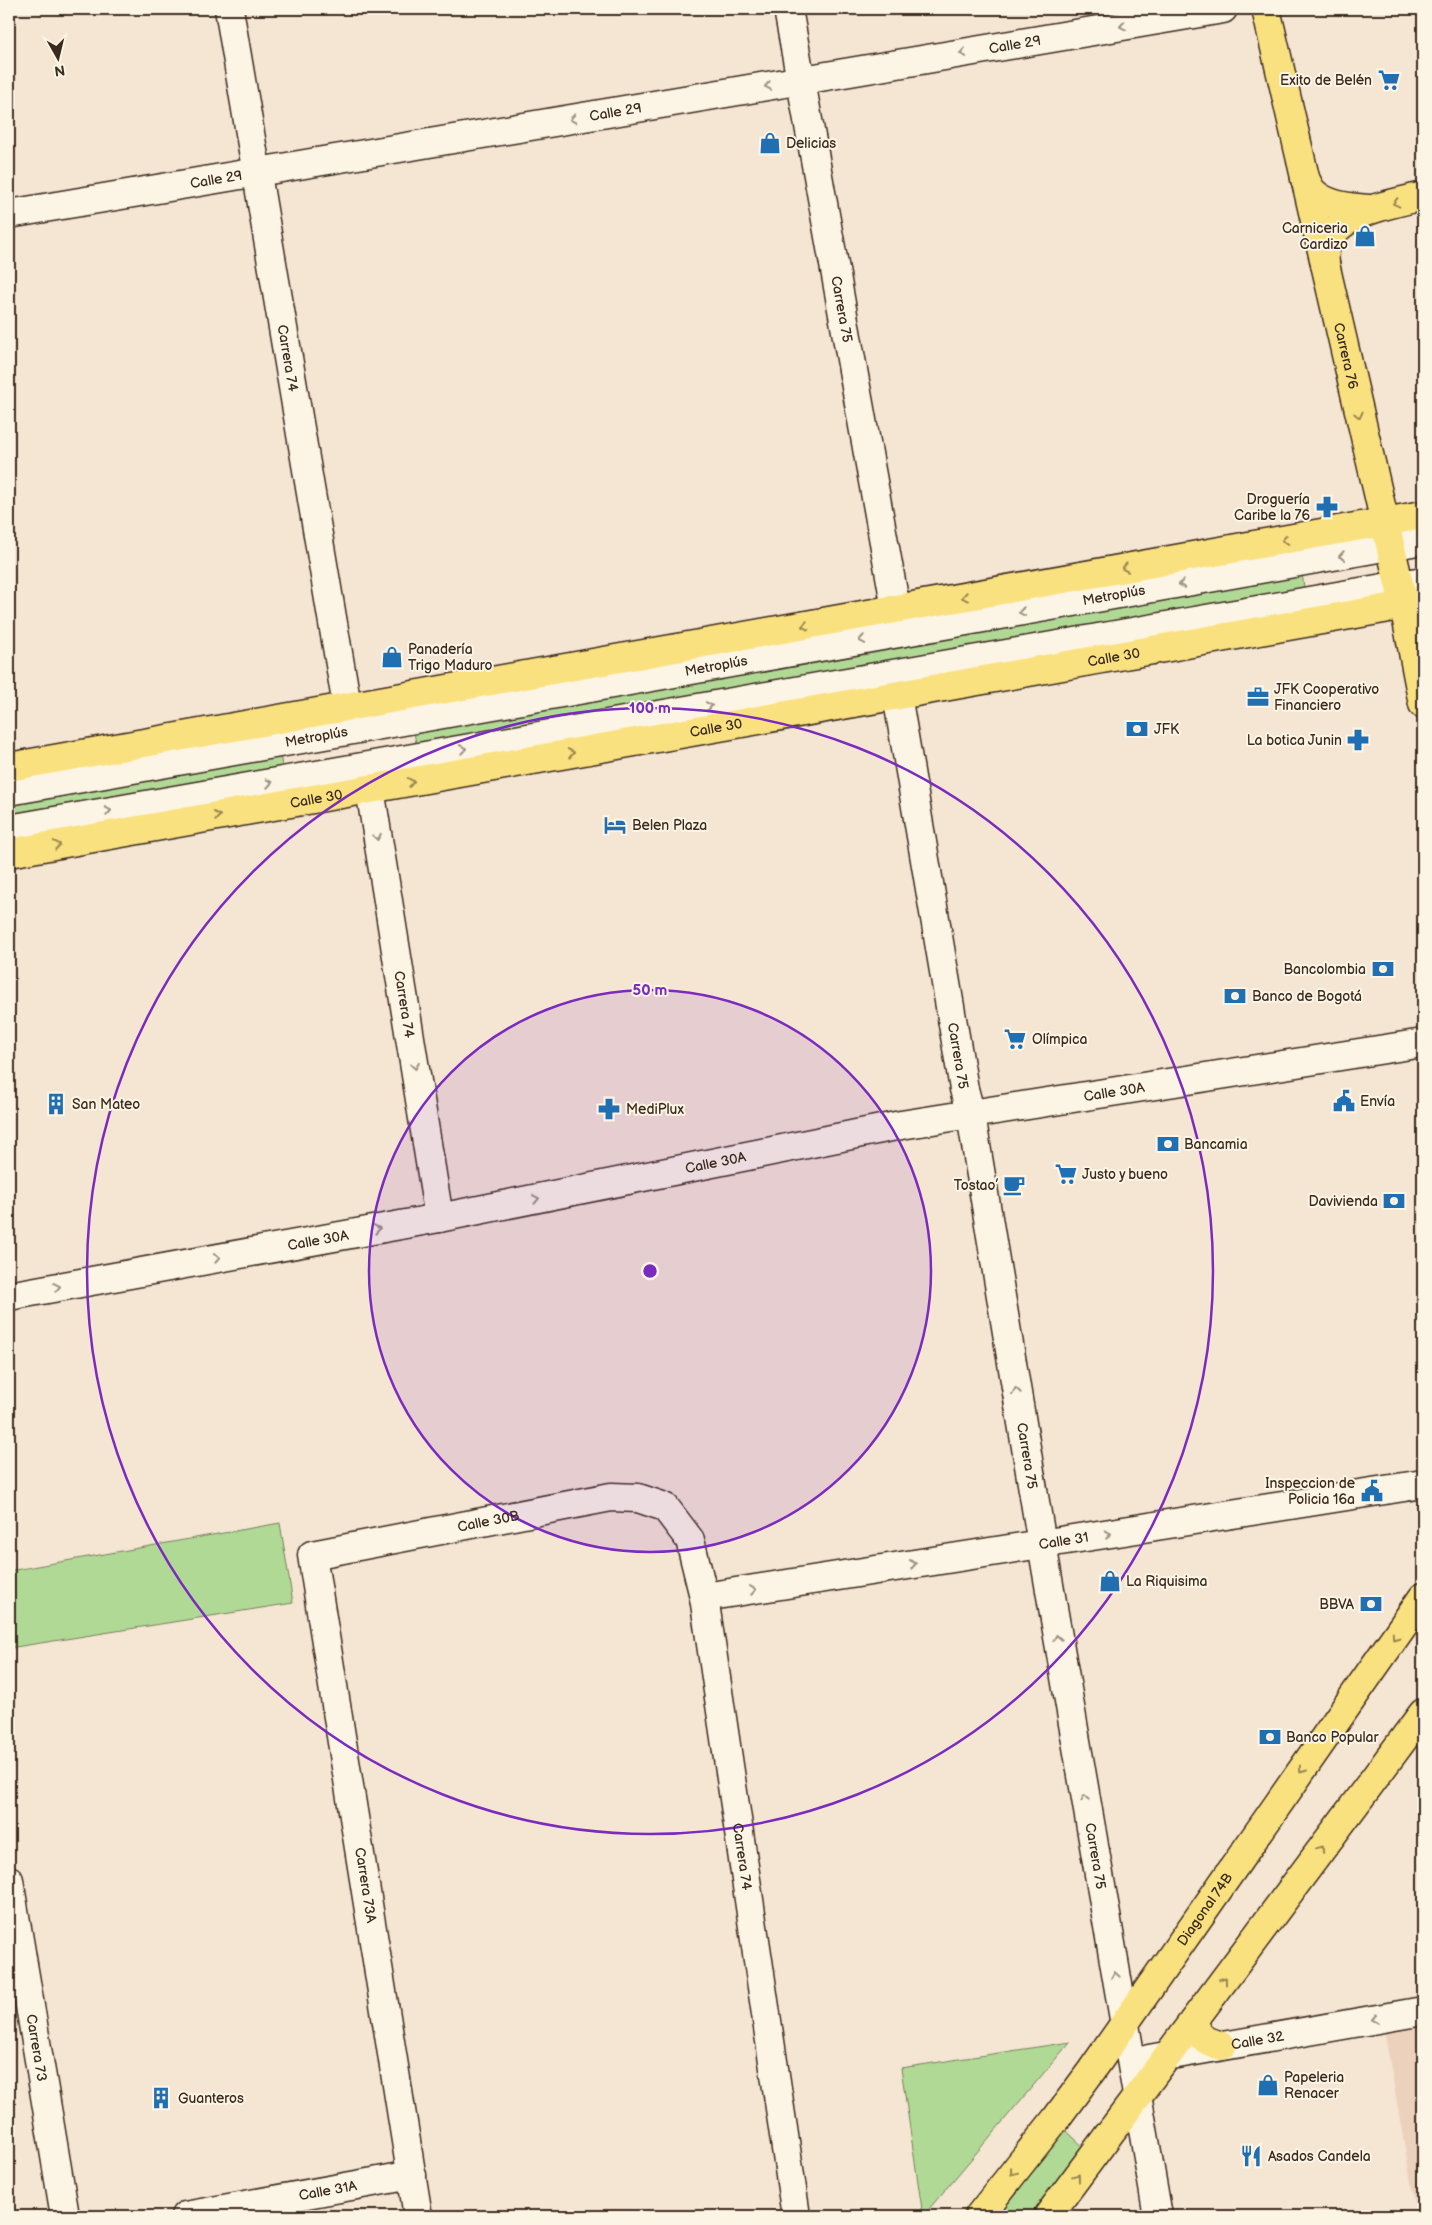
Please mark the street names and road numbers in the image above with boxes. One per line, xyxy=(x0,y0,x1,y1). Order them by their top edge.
street label: Calle 29 xyxy=(988,32,1042,57)
street label: Calle 29 xyxy=(588,99,643,125)
street label: Calle 29 xyxy=(189,167,243,192)
street label: Carrera 75 xyxy=(827,275,856,344)
street label: Carrera 76 xyxy=(1330,321,1362,391)
street label: Carrera 74 xyxy=(274,323,302,393)
street label: Metroplús xyxy=(1081,581,1147,609)
street label: Calle 30 xyxy=(1086,644,1141,670)
street label: Metroplús xyxy=(683,652,749,680)
street label: Calle 30 xyxy=(688,715,744,741)
street label: Metroplús xyxy=(284,723,349,751)
street label: Calle 30 xyxy=(289,786,344,812)
street label: Carrera 74 xyxy=(390,970,418,1039)
street label: Carrera 75 xyxy=(944,1021,972,1090)
street label: Calle 30A xyxy=(1082,1079,1146,1105)
street label: Calle 30A xyxy=(684,1148,748,1177)
street label: Calle 30A xyxy=(286,1227,350,1254)
street label: Carrera 75 xyxy=(1013,1421,1041,1490)
street label: Calle 30B xyxy=(456,1507,521,1536)
street label: Calle 31 xyxy=(1038,1529,1090,1553)
street label: Carrera 74 xyxy=(729,1822,756,1892)
street label: Carrera 75 xyxy=(1081,1822,1109,1891)
street label: Carrera 73A xyxy=(351,1846,380,1924)
street label: Diagonal 74B xyxy=(1174,1869,1237,1949)
street label: Carrera 73 xyxy=(23,2013,50,2083)
street label: Calle 32 xyxy=(1230,2027,1286,2053)
street label: Calle 31A xyxy=(297,2177,359,2204)

